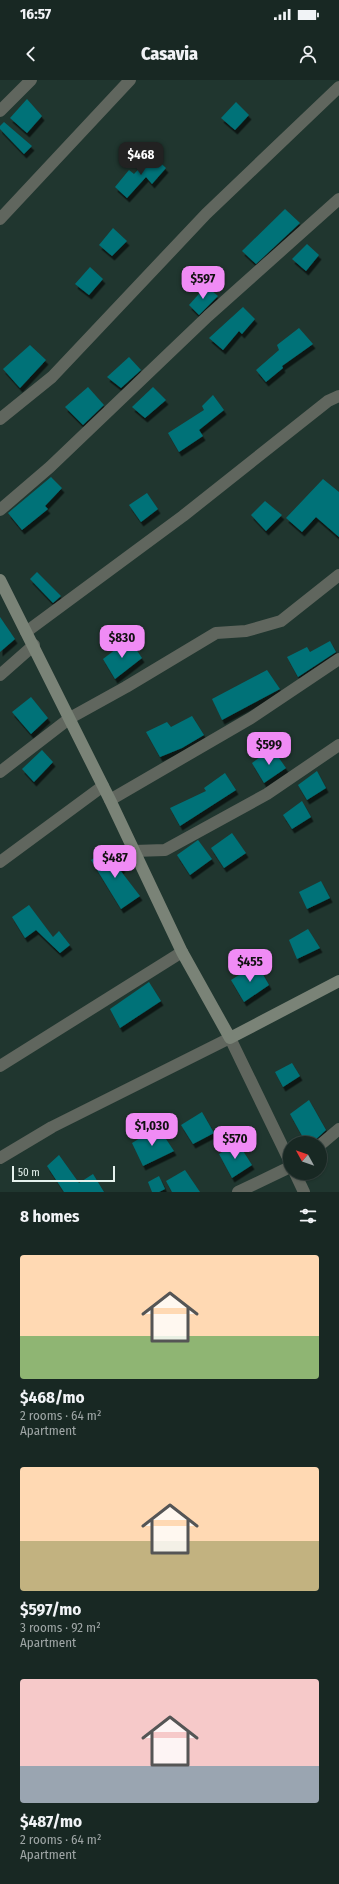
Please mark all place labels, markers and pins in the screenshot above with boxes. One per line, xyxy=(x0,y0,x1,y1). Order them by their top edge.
pin: $468 xyxy=(117,142,165,176)
pin: $597 xyxy=(179,266,227,300)
pin: $830 xyxy=(98,625,146,659)
pin: $599 xyxy=(245,732,293,766)
pin: $487 xyxy=(91,845,139,879)
pin: $455 xyxy=(226,949,274,983)
pin: $1,030 xyxy=(119,1113,185,1147)
pin: $570 xyxy=(211,1126,259,1160)

